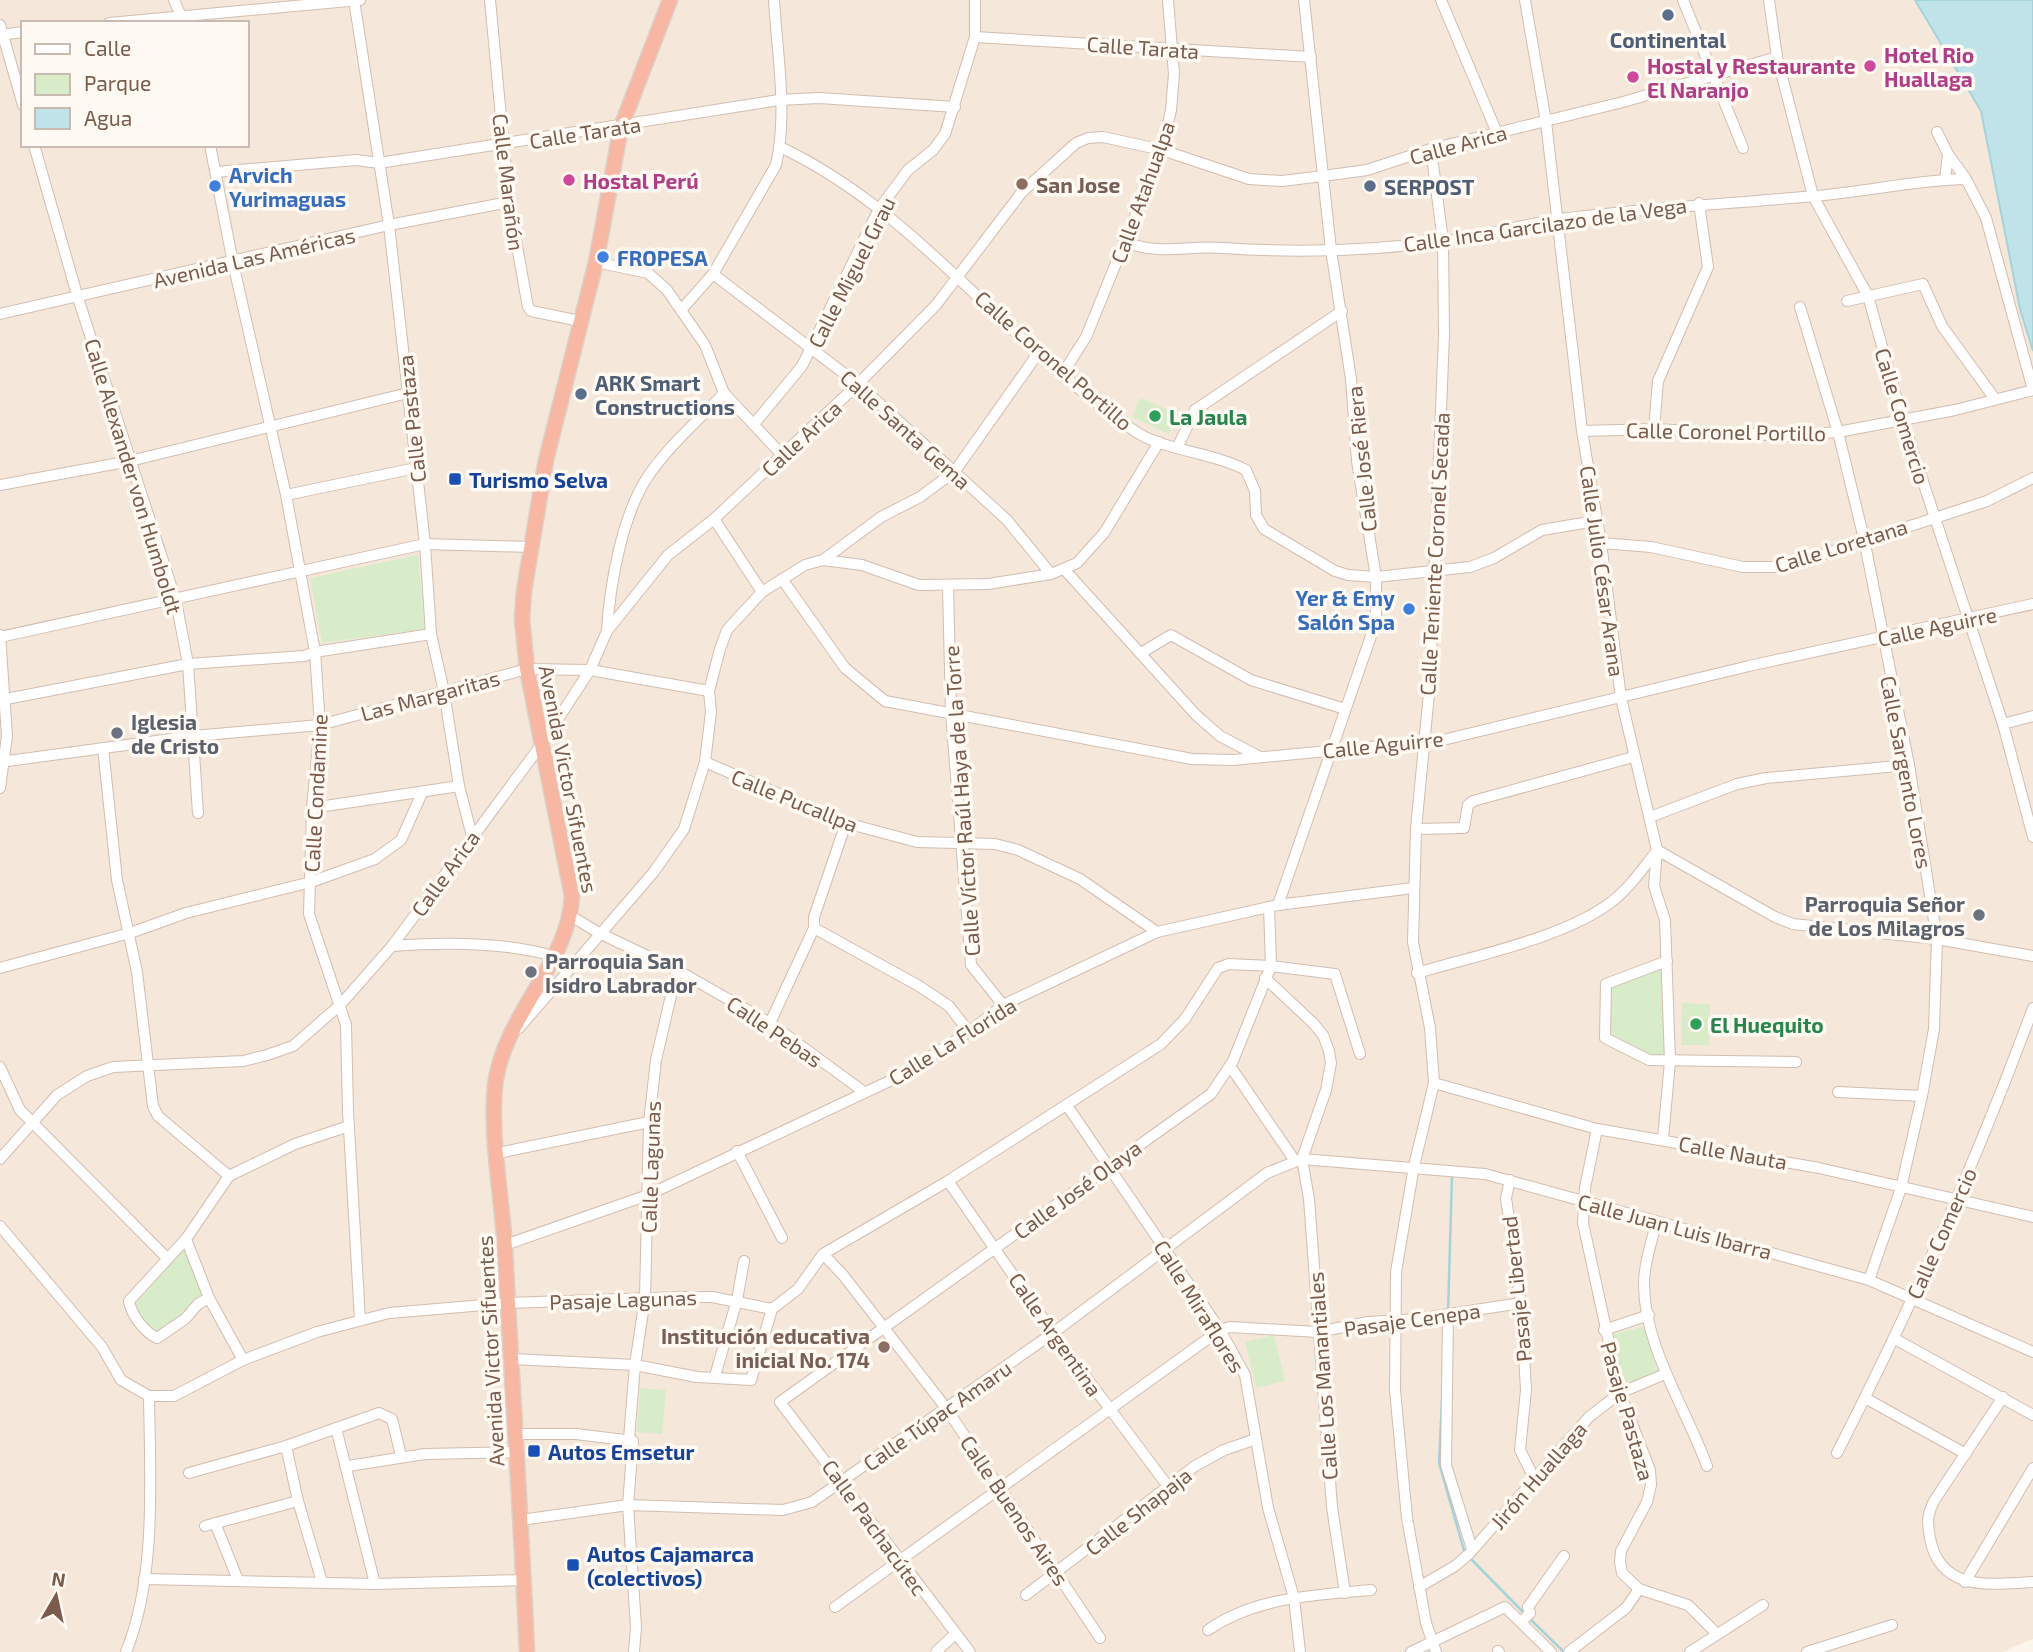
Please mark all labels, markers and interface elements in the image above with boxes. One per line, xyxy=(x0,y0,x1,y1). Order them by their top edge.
marker: Continental xyxy=(1660,7,1676,23)
legend xyxy=(21,21,248,147)
place label: Continental xyxy=(1610,27,1726,52)
street label: Calle Tarata xyxy=(1086,31,1200,63)
text: Calle xyxy=(84,35,131,60)
place label: Hotel Rio Huallaga xyxy=(1884,42,1974,91)
place label: Hostal y Restaurante El Naranjo xyxy=(1647,53,1856,102)
marker: Hotel Rio Huallaga xyxy=(1862,58,1878,74)
marker: Hostal y Restaurante El Naranjo xyxy=(1625,69,1641,85)
text: Parque xyxy=(84,70,151,95)
text: Agua xyxy=(84,105,132,130)
street label: Calle Tarata xyxy=(527,111,643,153)
street label: Calle Marañón xyxy=(488,112,530,252)
street label: Calle Atahualpa xyxy=(1105,118,1179,266)
street label: Calle Arica xyxy=(1407,119,1509,169)
place label: Arvich Yurimaguas xyxy=(229,162,346,211)
place label: Hostal Perú xyxy=(583,168,699,193)
marker: Hostal Perú xyxy=(561,172,577,188)
place label: San Jose xyxy=(1036,172,1120,197)
place label: SERPOST xyxy=(1384,174,1475,199)
marker: San Jose xyxy=(1014,176,1030,192)
marker: Arvich Yurimaguas xyxy=(207,178,223,194)
marker: SERPOST xyxy=(1362,178,1378,194)
street label: Calle Miguel Grau xyxy=(802,192,900,352)
street label: Calle Inca Garcilazo de la Vega xyxy=(1402,192,1688,256)
street label: Avenida Las Américas xyxy=(151,222,357,292)
place label: FROPESA xyxy=(617,245,708,270)
marker: FROPESA xyxy=(595,249,611,265)
street label: Calle Coronel Portillo xyxy=(970,285,1138,435)
street label: Calle Alexander von Humboldt xyxy=(80,335,188,617)
street label: Calle Comercio xyxy=(1870,345,1936,487)
street label: Calle Pastaza xyxy=(392,354,430,484)
street label: Calle Santa Gema xyxy=(836,364,976,494)
place label: ARK Smart Constructions xyxy=(595,370,735,419)
street label: Calle José Riera xyxy=(1341,385,1381,533)
marker: ARK Smart Constructions xyxy=(573,386,589,402)
street label: Calle Arica xyxy=(756,395,846,481)
place label: La Jaula xyxy=(1169,404,1247,429)
marker: La Jaula xyxy=(1147,408,1163,424)
street label: Calle Teniente Coronel Secada xyxy=(1414,412,1454,696)
street label: Calle Coronel Portillo xyxy=(1626,417,1826,445)
street label: Calle Julio César Arana xyxy=(1576,464,1630,678)
place label: Turismo Selva xyxy=(469,467,608,492)
marker: Turismo Selva xyxy=(447,471,463,487)
street label: Calle Loretana xyxy=(1772,513,1910,577)
place label: Yer & Emy Salón Spa xyxy=(1296,585,1395,634)
marker: Yer & Emy Salón Spa xyxy=(1401,601,1417,617)
street label: Calle Aguirre xyxy=(1875,601,1999,651)
street label: Calle Víctor Raúl Haya de la Torre xyxy=(938,645,984,957)
street label: Avenida Victor Sifuentes xyxy=(535,663,603,895)
street label: Las Margaritas xyxy=(358,664,502,726)
street label: Calle Sargento Lores xyxy=(1876,673,1938,871)
place label: Iglesia de Cristo xyxy=(131,709,219,758)
street label: Calle Condamine xyxy=(298,713,332,873)
marker: Iglesia de Cristo xyxy=(109,725,125,741)
street label: Calle Aguirre xyxy=(1321,725,1445,763)
street label: Calle Pucallpa xyxy=(728,763,862,837)
street label: Calle Arica xyxy=(406,825,484,921)
place label: Parroquia Señor de Los Milagros xyxy=(1805,891,1965,940)
marker: Parroquia Señor de Los Milagros xyxy=(1971,907,1987,923)
place label: Parroquia San Isidro Labrador xyxy=(545,948,697,997)
marker: Parroquia San Isidro Labrador xyxy=(523,964,539,980)
street label: Calle Pebas xyxy=(723,990,827,1072)
street label: Calle La Florida xyxy=(884,992,1020,1090)
place label: El Huequito xyxy=(1710,1012,1824,1037)
marker: El Huequito xyxy=(1688,1016,1704,1032)
street label: Calle Lagunas xyxy=(635,1100,665,1234)
street label: Calle Nauta xyxy=(1677,1130,1789,1174)
street label: Calle José Olaya xyxy=(1008,1134,1146,1244)
street label: Calle Comercio xyxy=(1901,1163,1981,1303)
street label: Calle Juan Luis Ibarra xyxy=(1575,1188,1775,1264)
street label: Pasaje Libertad xyxy=(1496,1215,1537,1363)
street label: Avenida Victor Sifuentes xyxy=(471,1235,509,1467)
street label: Calle Miraflores xyxy=(1149,1235,1251,1377)
street label: Calle Argentina xyxy=(1004,1267,1108,1401)
street label: Calle Los Manantiales xyxy=(1302,1271,1342,1481)
street label: Pasaje Lagunas xyxy=(549,1284,697,1315)
street label: Pasaje Cenepa xyxy=(1342,1297,1482,1342)
place label: Institución educativa inicial No. 174 xyxy=(661,1323,870,1372)
marker: Institución educativa inicial No. 174 xyxy=(876,1339,892,1355)
street label: Pasaje Pastaza xyxy=(1595,1339,1660,1484)
street label: Calle Túpac Amaru xyxy=(858,1354,1016,1476)
street label: Jirón Huallaga xyxy=(1485,1416,1591,1534)
street label: Calle Buenos Aires xyxy=(956,1430,1074,1590)
place label: Autos Emsetur xyxy=(548,1439,695,1464)
marker: Autos Emsetur xyxy=(526,1443,542,1459)
street label: Calle Pachacútec xyxy=(817,1454,933,1600)
street label: Calle Shapaja xyxy=(1080,1462,1197,1561)
place label: Autos Cajamarca (colectivos) xyxy=(587,1541,754,1590)
marker: Autos Cajamarca (colectivos) xyxy=(565,1557,581,1573)
north arrow xyxy=(21,1561,91,1631)
text: N xyxy=(50,1566,67,1591)

